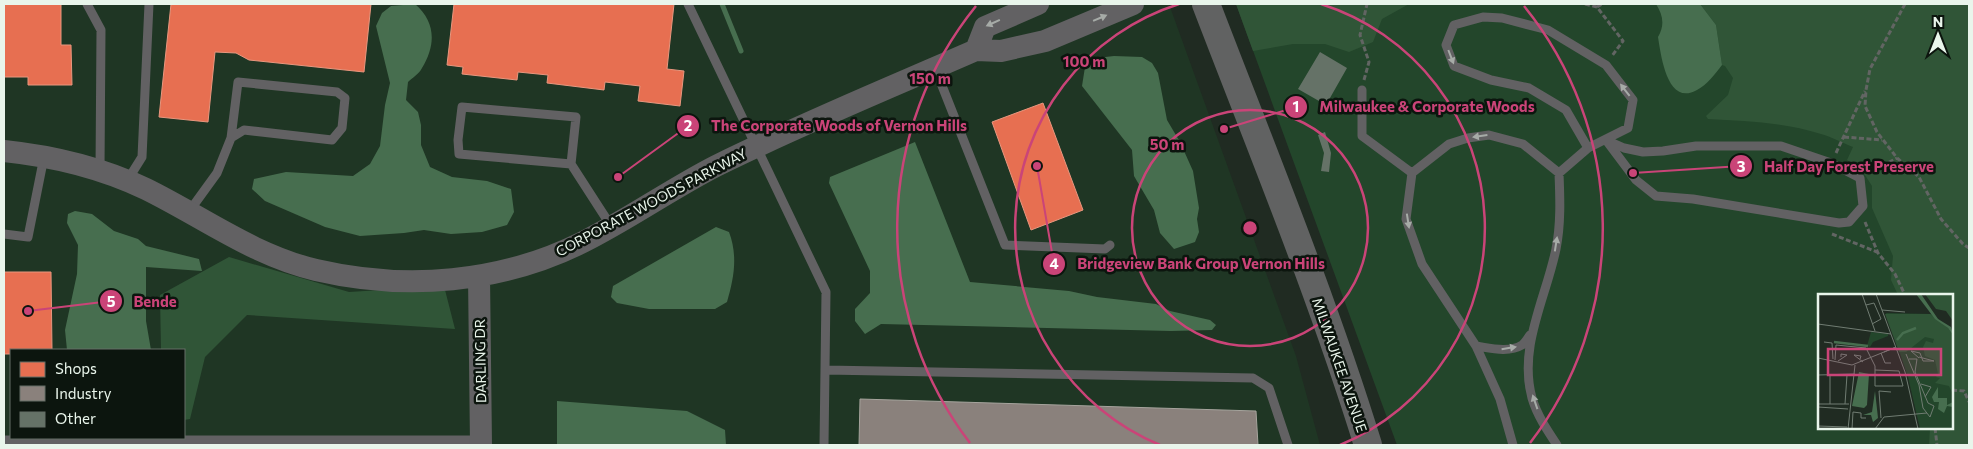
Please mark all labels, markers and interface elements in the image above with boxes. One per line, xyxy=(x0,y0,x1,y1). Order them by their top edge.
north arrow xyxy=(1913,10,1963,60)
text: N xyxy=(1933,13,1943,30)
one-way arrow xyxy=(1093,14,1108,22)
one-way arrow xyxy=(986,20,1000,28)
one-way arrow xyxy=(1447,50,1455,64)
text: 100 m xyxy=(1063,52,1105,70)
text: 150 m xyxy=(909,69,951,87)
one-way arrow xyxy=(1620,84,1631,97)
callout: Milwaukee & Corporate Woods xyxy=(1284,92,1544,122)
text: 1 xyxy=(1293,97,1299,115)
text: Milwaukee & Corporate Woods xyxy=(1319,97,1535,115)
callout: The Corporate Woods of Vernon Hills xyxy=(676,111,977,141)
text: 2 xyxy=(684,116,692,134)
text: The Corporate Woods of Vernon Hills xyxy=(711,116,967,134)
one-way arrow xyxy=(1471,132,1487,140)
text: 50 m xyxy=(1150,135,1184,153)
street label: CORPORATE WOODS PARKWAY xyxy=(553,144,749,260)
callout: Half Day Forest Preserve xyxy=(1729,151,1944,181)
text: 3 xyxy=(1737,157,1746,175)
text: Half Day Forest Preserve xyxy=(1764,157,1934,175)
one-way arrow xyxy=(1404,213,1412,229)
centre of rings xyxy=(1241,219,1259,237)
one-way arrow xyxy=(1552,236,1560,252)
callout: Bridgeview Bank Group Vernon Hills xyxy=(1042,249,1335,279)
text: 4 xyxy=(1049,254,1059,272)
text: Bridgeview Bank Group Vernon Hills xyxy=(1077,254,1325,272)
callout: Bende xyxy=(98,286,186,316)
text: 5 xyxy=(107,292,116,310)
text: Bende xyxy=(133,292,177,310)
inset map xyxy=(1818,294,1953,429)
street label: MILWAUKEE AVENUE xyxy=(1309,295,1371,435)
street label: DARLING DR xyxy=(471,319,489,403)
one-way arrow xyxy=(1501,343,1517,351)
legend xyxy=(10,349,185,439)
text: Shops xyxy=(55,359,97,377)
text: Industry xyxy=(55,384,112,402)
one-way arrow xyxy=(1530,394,1538,409)
text: Other xyxy=(55,409,96,427)

